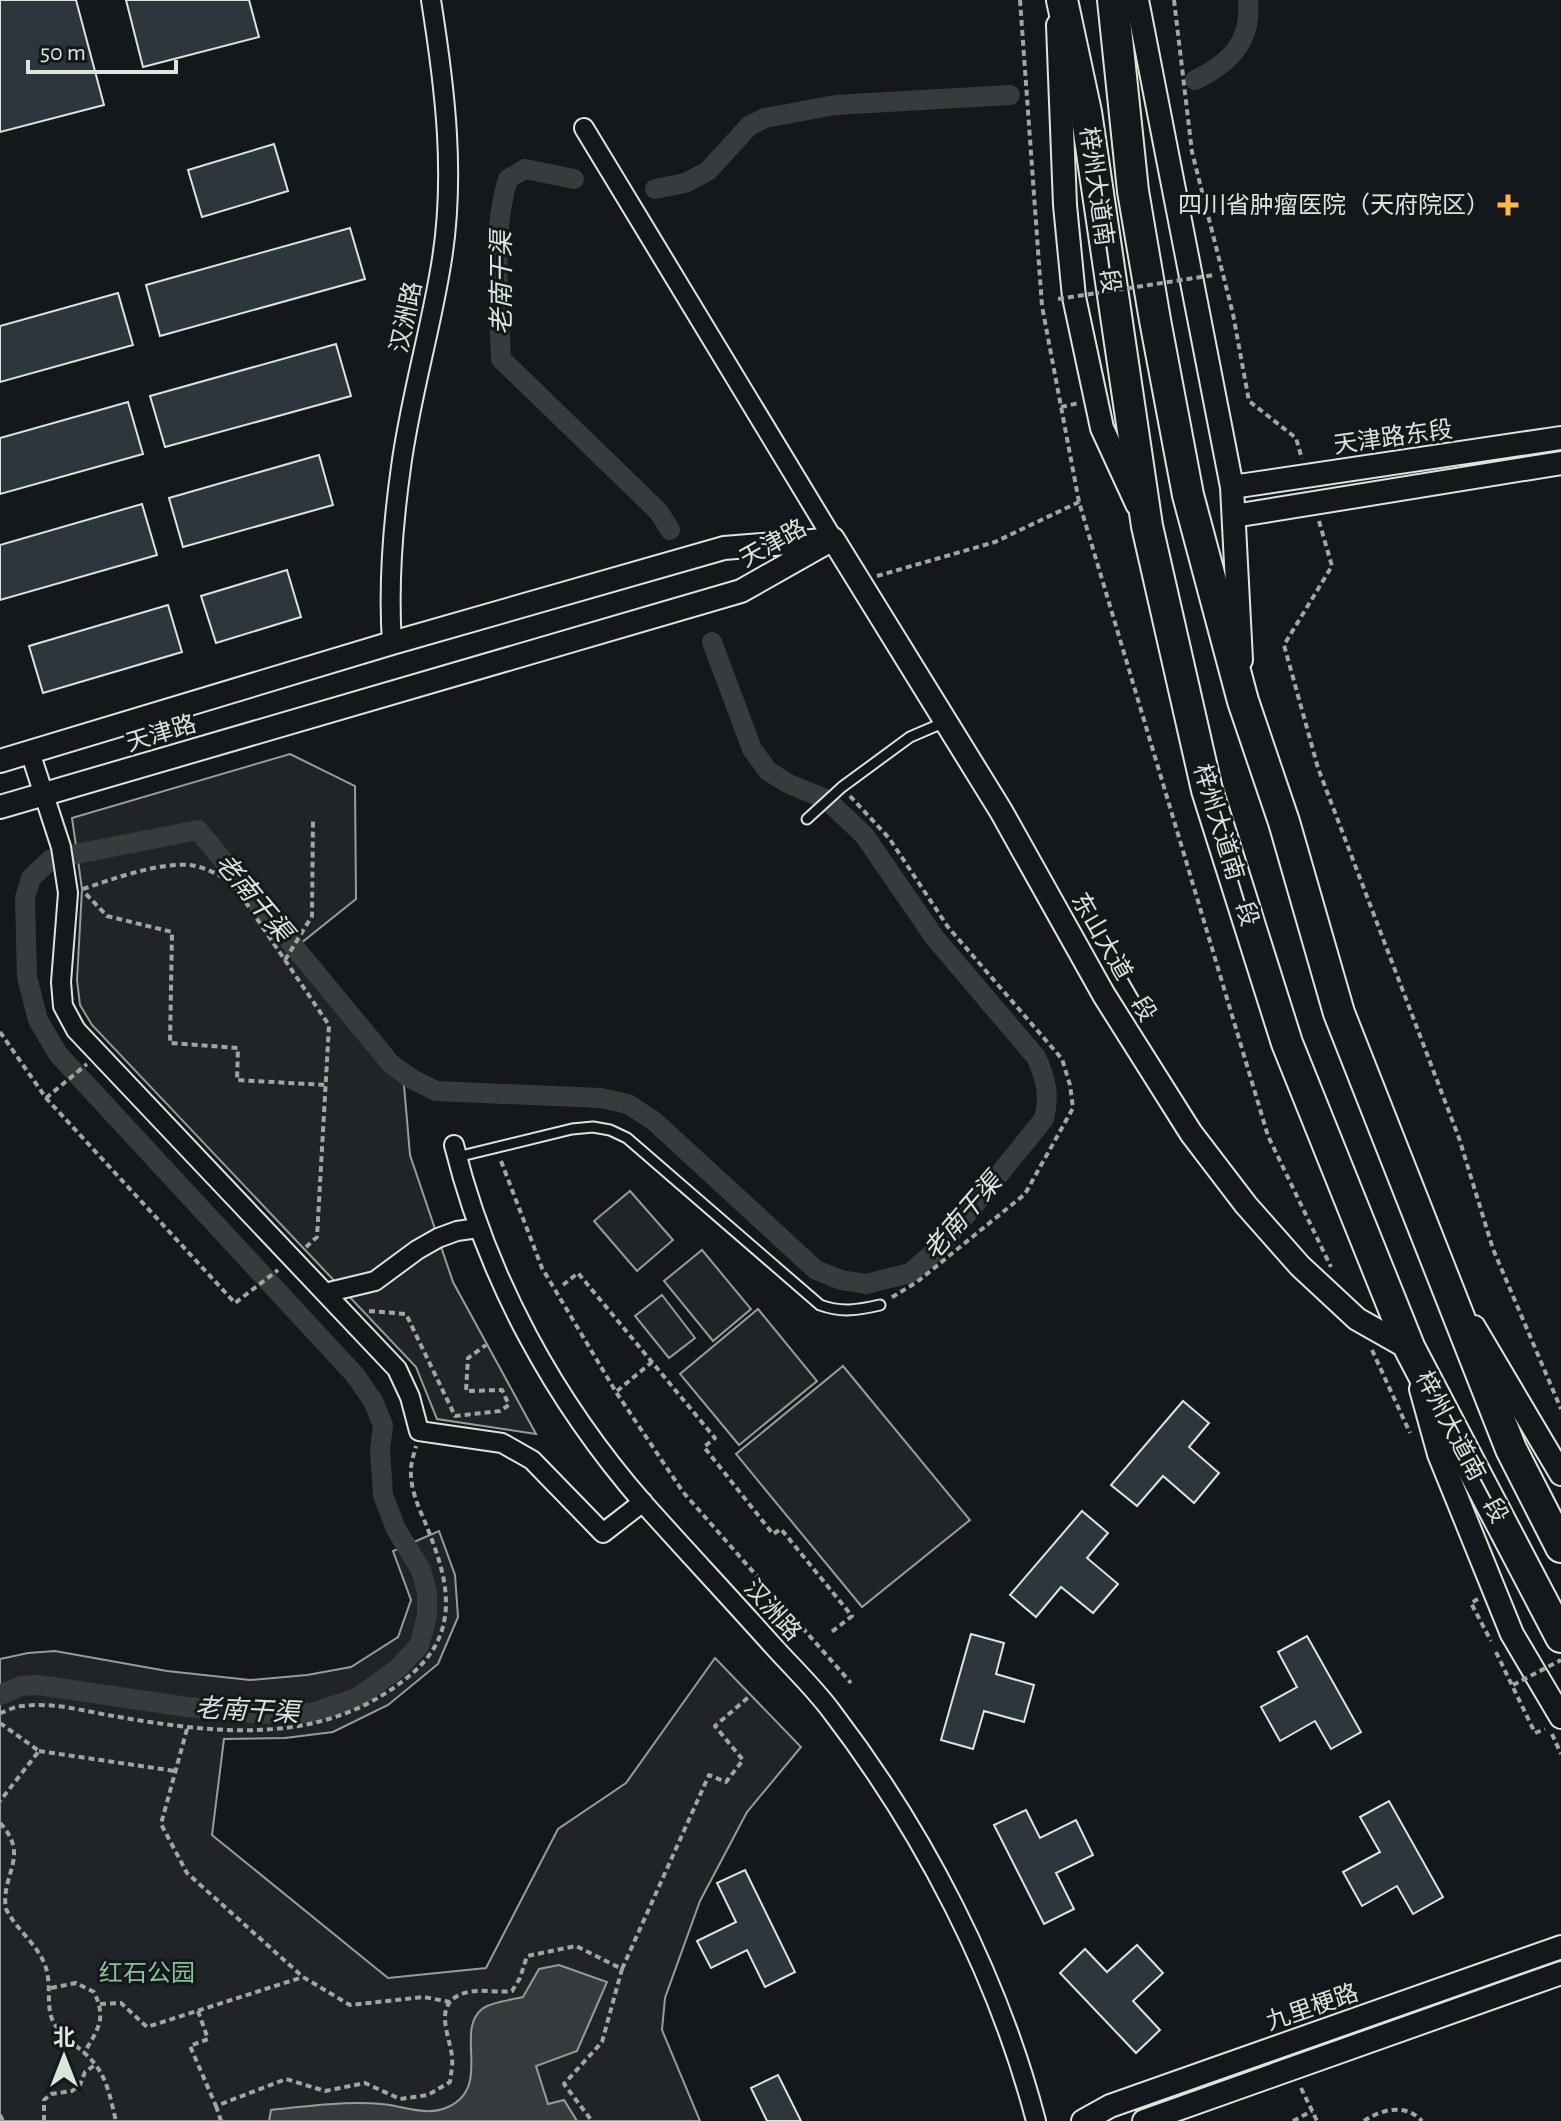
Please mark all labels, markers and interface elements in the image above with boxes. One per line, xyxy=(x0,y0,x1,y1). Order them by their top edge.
scale bar xyxy=(28,24,176,74)
text: 50 m xyxy=(40,41,86,65)
street label: 梓州大道南一段 xyxy=(1075,125,1125,295)
place label: 四川省肿瘤医院（天府院区） xyxy=(1178,192,1490,218)
marker: 四川省肿瘤医院（天府院区） xyxy=(1497,194,1519,216)
water label: 老南干渠 xyxy=(488,227,515,335)
street label: 汉洲路 xyxy=(386,279,426,355)
street label: 天津路东段 xyxy=(1332,416,1454,458)
street label: 天津路 xyxy=(735,514,811,572)
street label: 天津路 xyxy=(123,710,199,756)
street label: 梓州大道南一段 xyxy=(1189,761,1263,929)
water label: 老南干渠 xyxy=(210,849,300,949)
street label: 东山大道一段 xyxy=(1067,888,1161,1026)
water label: 老南干渠 xyxy=(918,1165,1009,1264)
street label: 梓州大道南一段 xyxy=(1411,1367,1513,1527)
street label: 汉洲路 xyxy=(739,1575,807,1645)
water label: 老南干渠 xyxy=(194,1694,304,1727)
park label: 红石公园 xyxy=(99,1960,195,1986)
street label: 九里梗路 xyxy=(1262,1979,1362,2035)
north arrow xyxy=(24,2017,104,2097)
text: 北 xyxy=(53,2026,75,2049)

